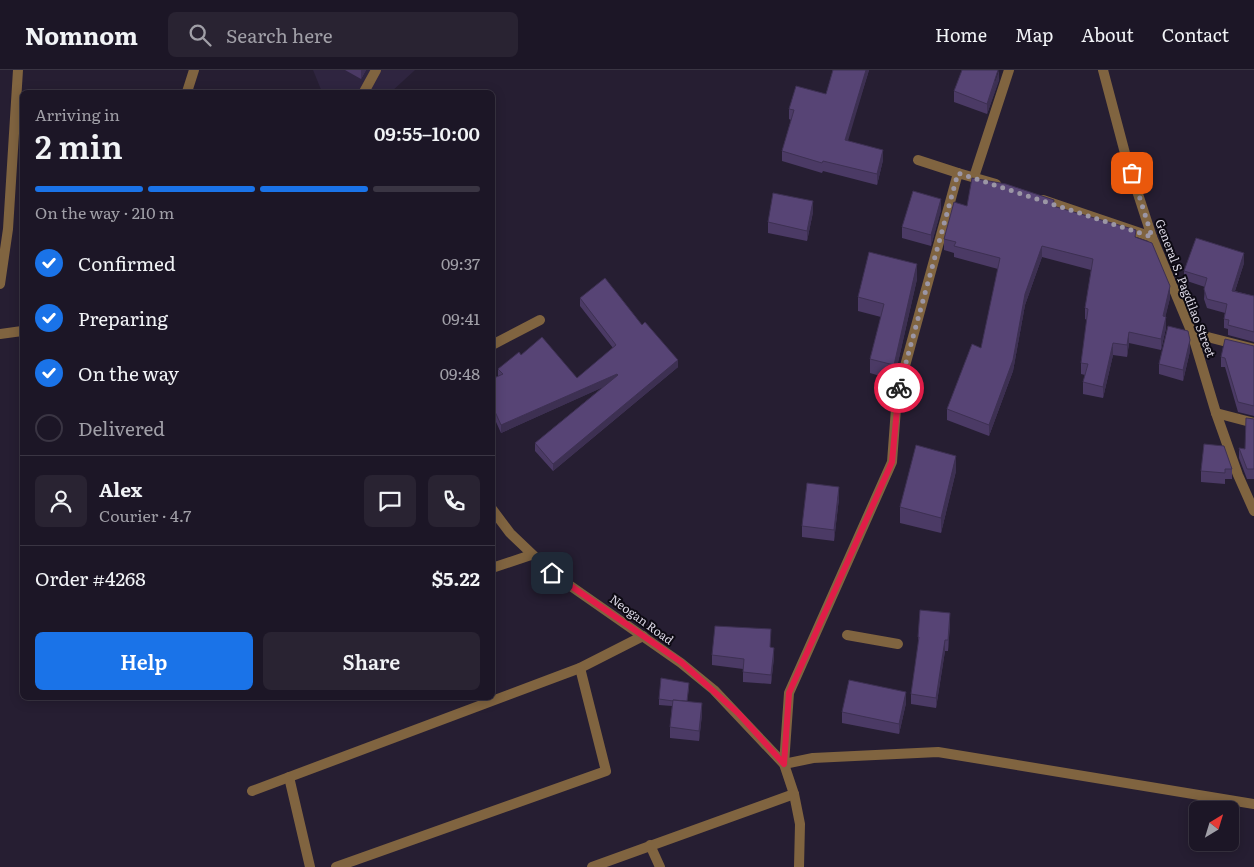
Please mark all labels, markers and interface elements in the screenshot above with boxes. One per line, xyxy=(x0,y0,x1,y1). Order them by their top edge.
search box xyxy=(168,12,518,57)
text: Nomnom xyxy=(25,17,138,52)
icon: search xyxy=(186,21,214,49)
text: Search here xyxy=(226,21,333,49)
text: Home xyxy=(935,21,987,48)
text: Map xyxy=(1015,21,1053,48)
text: About xyxy=(1081,21,1134,48)
text: Contact xyxy=(1162,21,1229,48)
text: Arriving in xyxy=(35,102,120,126)
text: 09:55–10:00 xyxy=(374,119,480,147)
text: 2 min xyxy=(35,121,123,169)
pin xyxy=(1111,152,1153,194)
icon: bag xyxy=(1118,159,1146,187)
text: On the way · 210 m xyxy=(35,200,174,224)
street label: General S. Pagdilao Street xyxy=(1151,216,1221,360)
icon: check xyxy=(35,249,63,277)
text: Confirmed xyxy=(78,249,176,277)
text: 09:37 xyxy=(441,251,480,275)
icon: check xyxy=(35,304,63,332)
text: Preparing xyxy=(78,304,168,332)
text: 09:41 xyxy=(442,306,480,330)
icon: check xyxy=(35,359,63,387)
text: On the way xyxy=(78,359,179,387)
text: 09:48 xyxy=(440,361,480,385)
courier xyxy=(874,363,924,413)
icon: bike xyxy=(885,374,913,402)
text: Delivered xyxy=(78,414,165,442)
button: person xyxy=(35,475,87,527)
text: Alex xyxy=(99,475,142,503)
button: chat xyxy=(364,475,416,527)
button: phone xyxy=(428,475,480,527)
text: Courier · 4.7 xyxy=(99,503,191,527)
pin xyxy=(531,552,573,594)
icon: home xyxy=(538,559,566,587)
text: Order #4268 xyxy=(35,564,146,592)
text: $5.22 xyxy=(432,564,480,592)
street label: Neogan Road xyxy=(606,590,678,649)
button: Help xyxy=(35,632,253,690)
button: Share xyxy=(263,632,480,690)
north arrow xyxy=(1189,801,1239,851)
map controls xyxy=(1189,801,1239,851)

